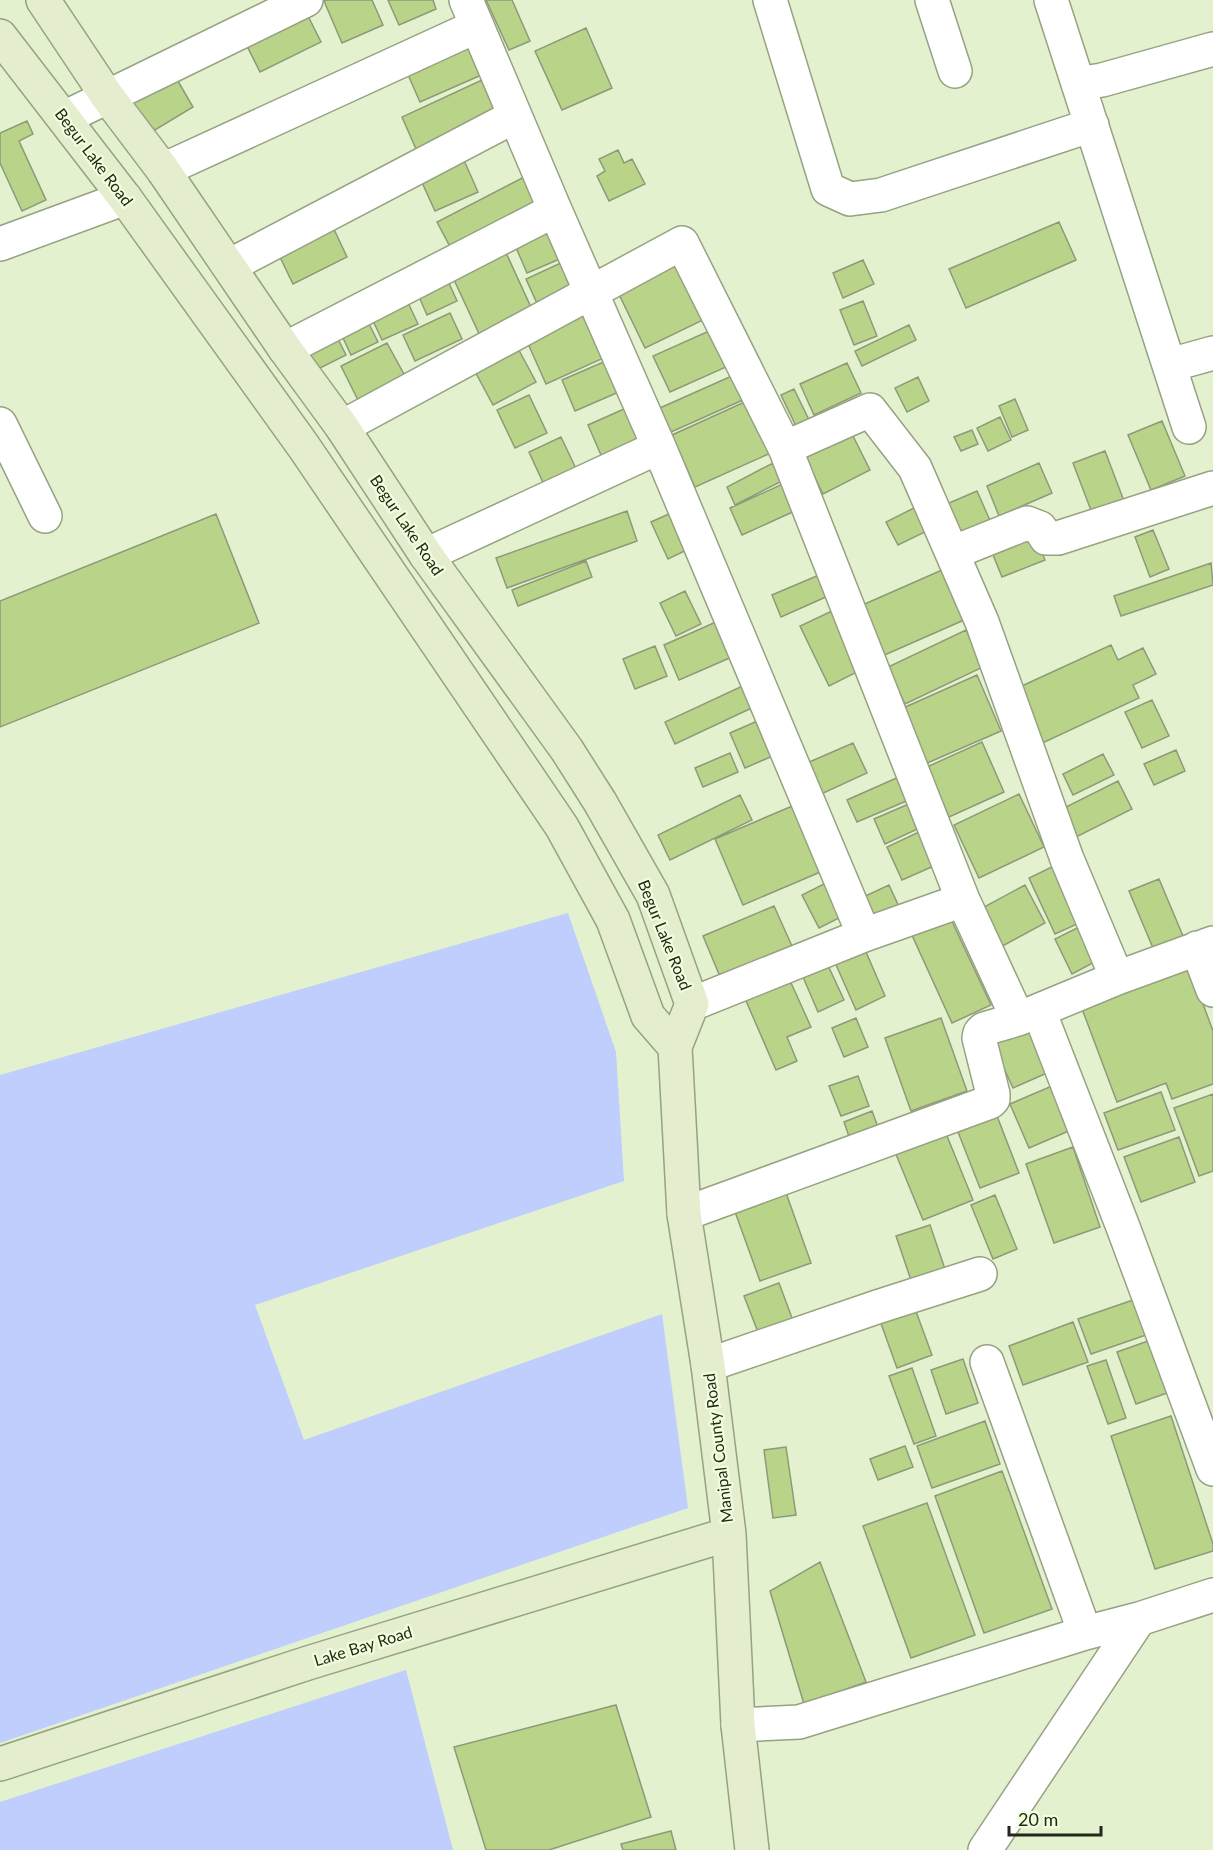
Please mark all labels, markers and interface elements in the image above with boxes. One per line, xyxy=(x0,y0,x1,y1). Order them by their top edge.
street label: Begur Lake Road xyxy=(51,104,137,209)
street label: Begur Lake Road xyxy=(367,471,448,579)
street label: Begur Lake Road xyxy=(635,877,696,993)
street label: Manipal County Road xyxy=(699,1372,736,1524)
street label: Lake Bay Road xyxy=(311,1622,414,1669)
scale bar xyxy=(1009,1799,1100,1837)
text: 20 m xyxy=(1018,1808,1058,1830)

